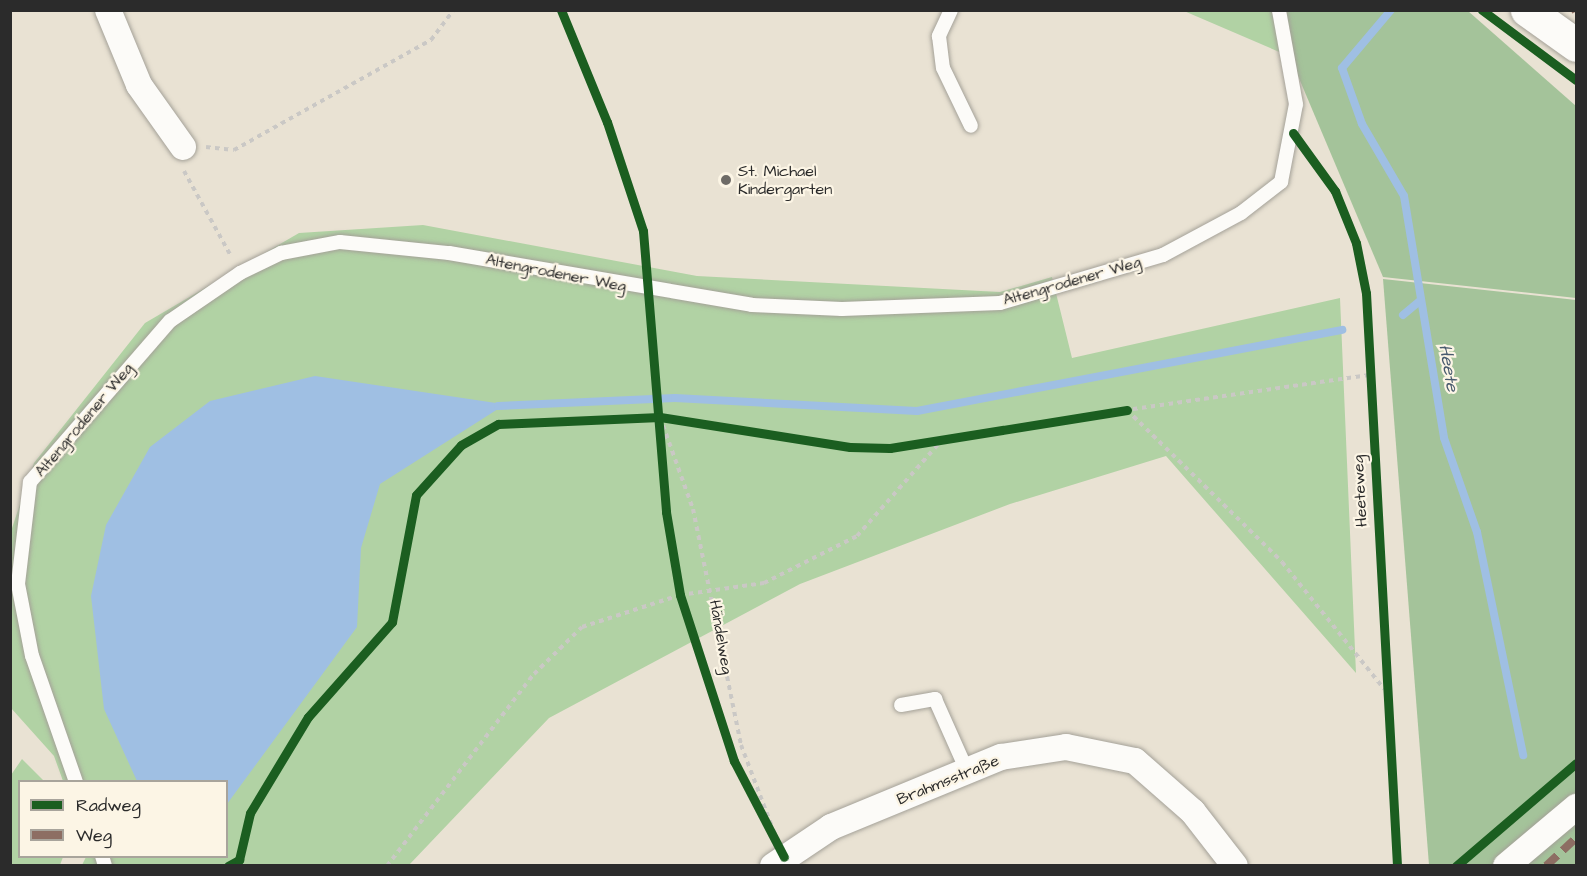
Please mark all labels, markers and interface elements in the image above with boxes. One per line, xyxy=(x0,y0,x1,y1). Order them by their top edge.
place label: St. Michael Kindergarten xyxy=(738,161,832,199)
marker: St. Michael Kindergarten xyxy=(719,173,733,187)
street label: Altengrodener Weg xyxy=(484,250,628,296)
street label: Altengrodener Weg xyxy=(1001,252,1143,310)
water label: Heete xyxy=(1433,343,1463,393)
street label: Altengrodener Weg xyxy=(31,359,137,481)
street label: Heeteweg xyxy=(1349,455,1371,527)
street label: Händelweg xyxy=(705,598,737,676)
street label: Brahmsstraße xyxy=(894,751,1002,809)
legend xyxy=(18,780,228,858)
text: Radweg xyxy=(76,793,141,818)
text: Weg xyxy=(76,823,112,848)

